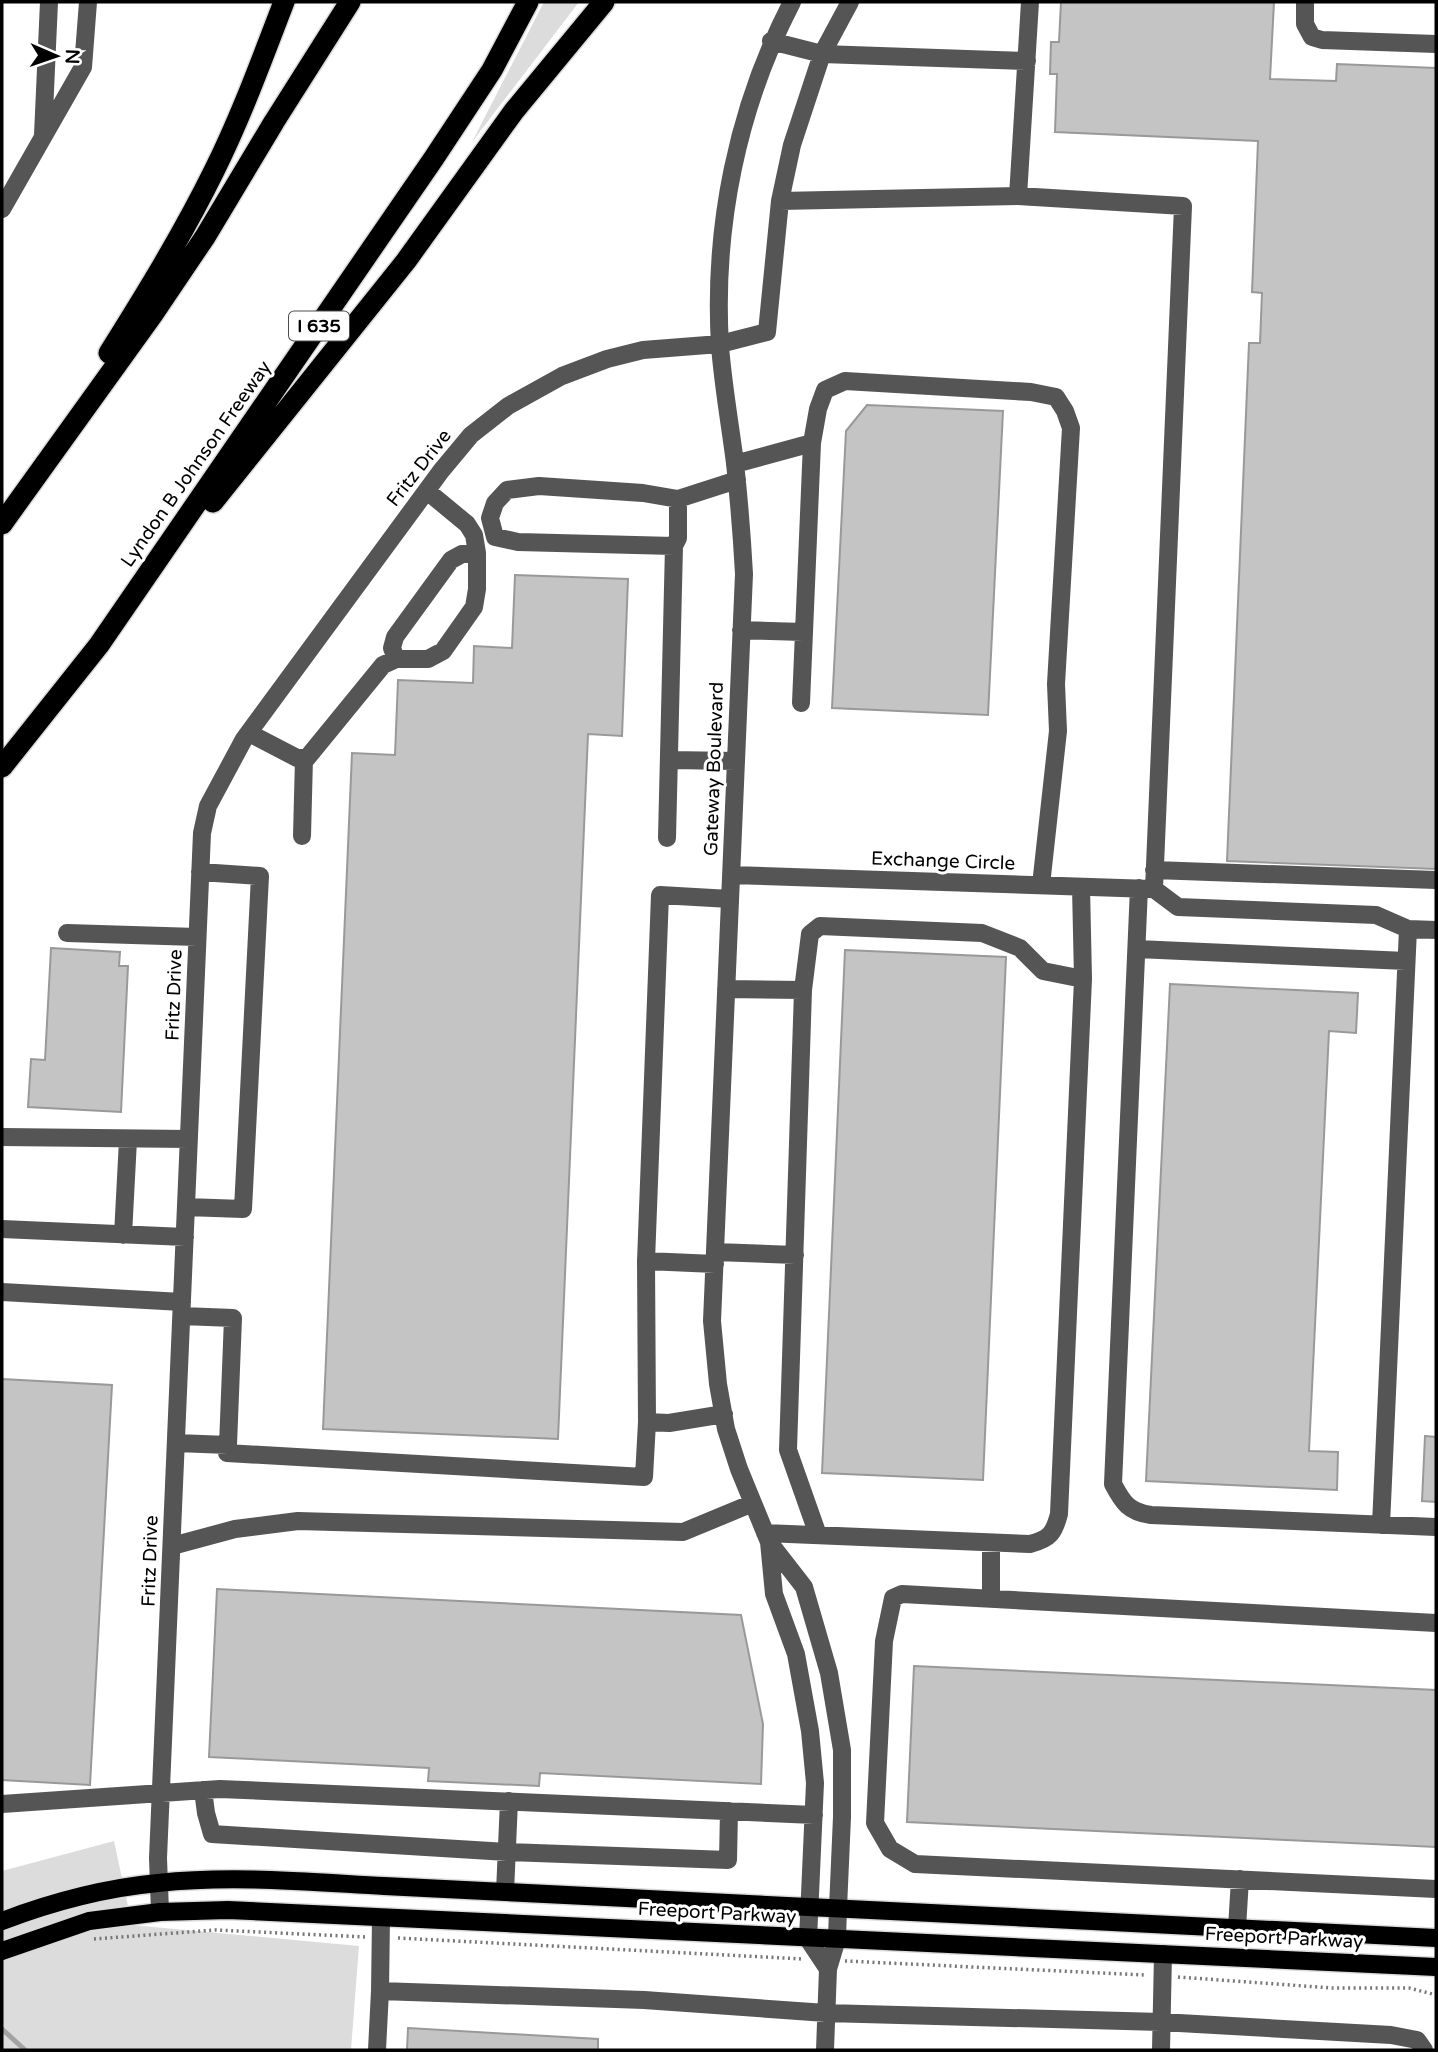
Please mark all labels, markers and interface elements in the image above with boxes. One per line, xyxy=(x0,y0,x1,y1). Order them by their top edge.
north arrow xyxy=(21,21,91,91)
text: N xyxy=(61,49,83,65)
road number: I 635 xyxy=(289,312,349,340)
street label: Lyndon B Johnson Freeway xyxy=(116,357,276,571)
street label: Fritz Drive xyxy=(382,425,456,511)
street label: Gateway Boulevard xyxy=(700,681,728,857)
street label: Exchange Circle xyxy=(870,847,1016,875)
street label: Fritz Drive xyxy=(161,949,187,1041)
street label: Fritz Drive xyxy=(137,1515,163,1607)
street label: Freeport Parkway xyxy=(637,1898,797,1928)
street label: Freeport Parkway xyxy=(1204,1923,1364,1953)

